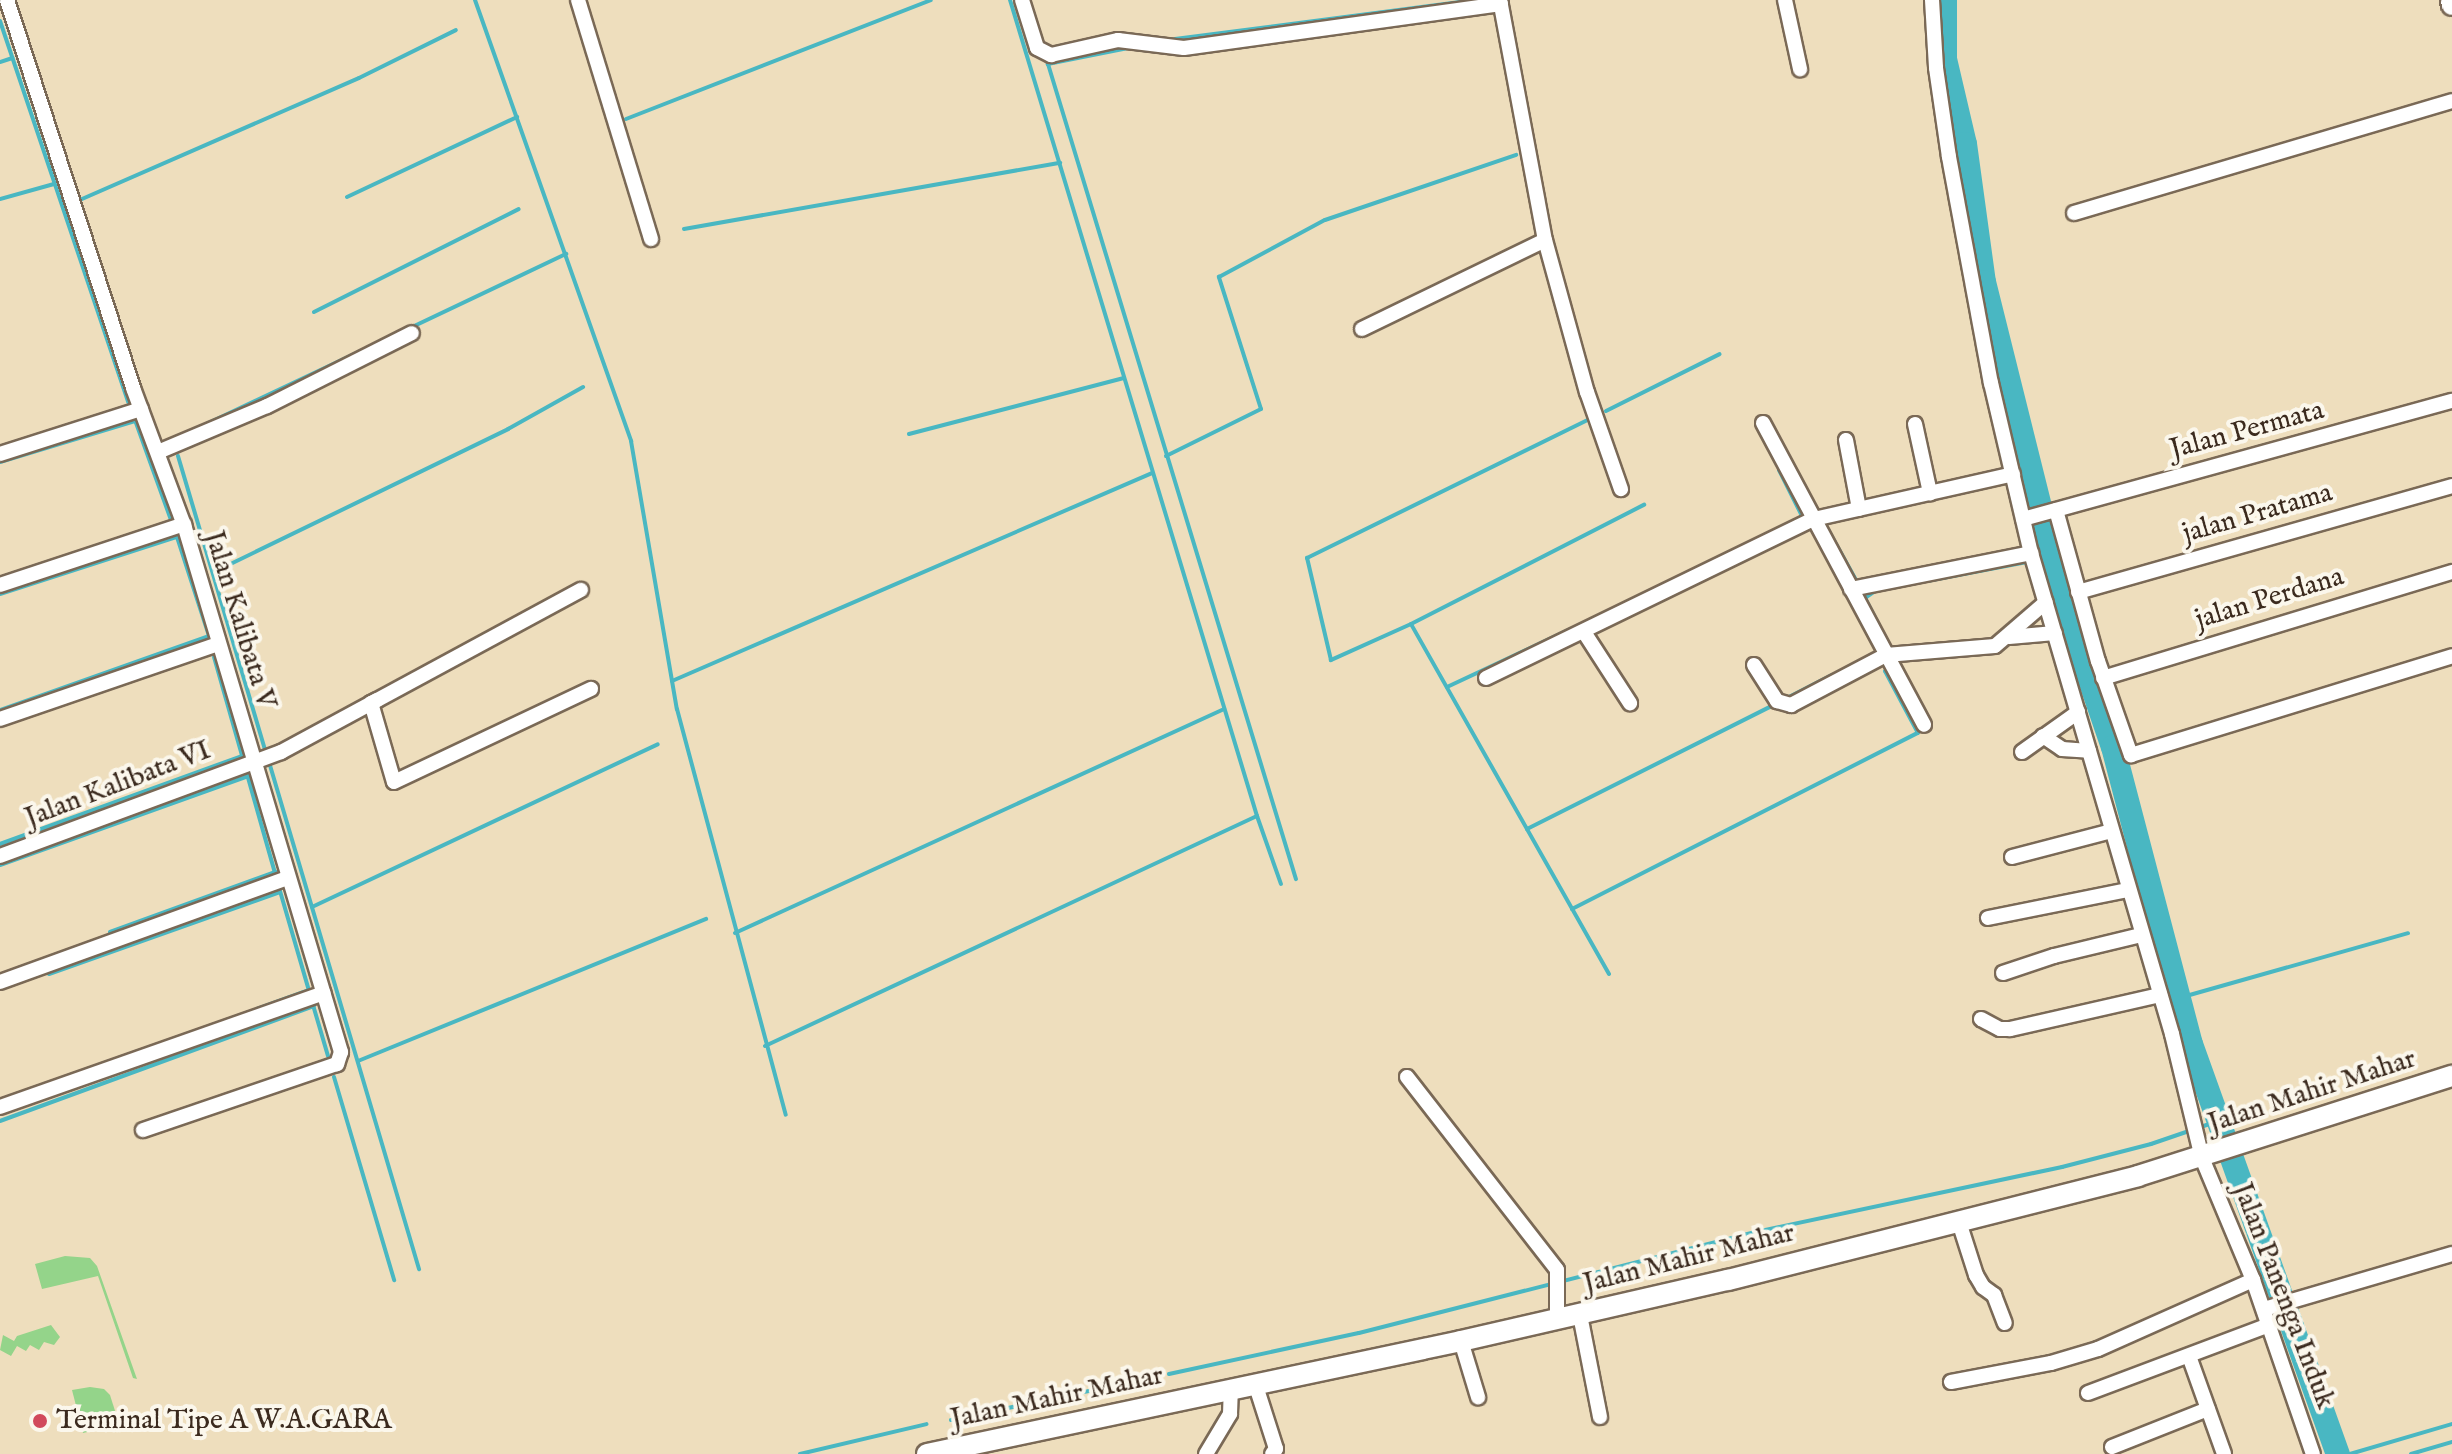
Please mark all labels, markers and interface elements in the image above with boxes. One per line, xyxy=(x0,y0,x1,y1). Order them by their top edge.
street label: Jalan Permata xyxy=(2166,394,2328,468)
street label: jalan Pratama xyxy=(2180,477,2336,551)
street label: Jalan Kalibata V xyxy=(196,527,282,713)
street label: jalan Perdana xyxy=(2192,561,2348,637)
street label: Jalan Kalibata VI xyxy=(20,734,216,836)
street label: Jalan Mahir Mahar xyxy=(2204,1043,2420,1141)
street label: Jalan Panenga Induk xyxy=(2224,1178,2342,1414)
street label: Jalan Mahir Mahar xyxy=(1580,1217,1798,1301)
street label: Jalan Mahir Mahar xyxy=(948,1359,1166,1437)
place label: Terminal Tipe A W.A.GARA xyxy=(56,1404,392,1438)
marker: Terminal Tipe A W.A.GARA xyxy=(31,1412,49,1430)

